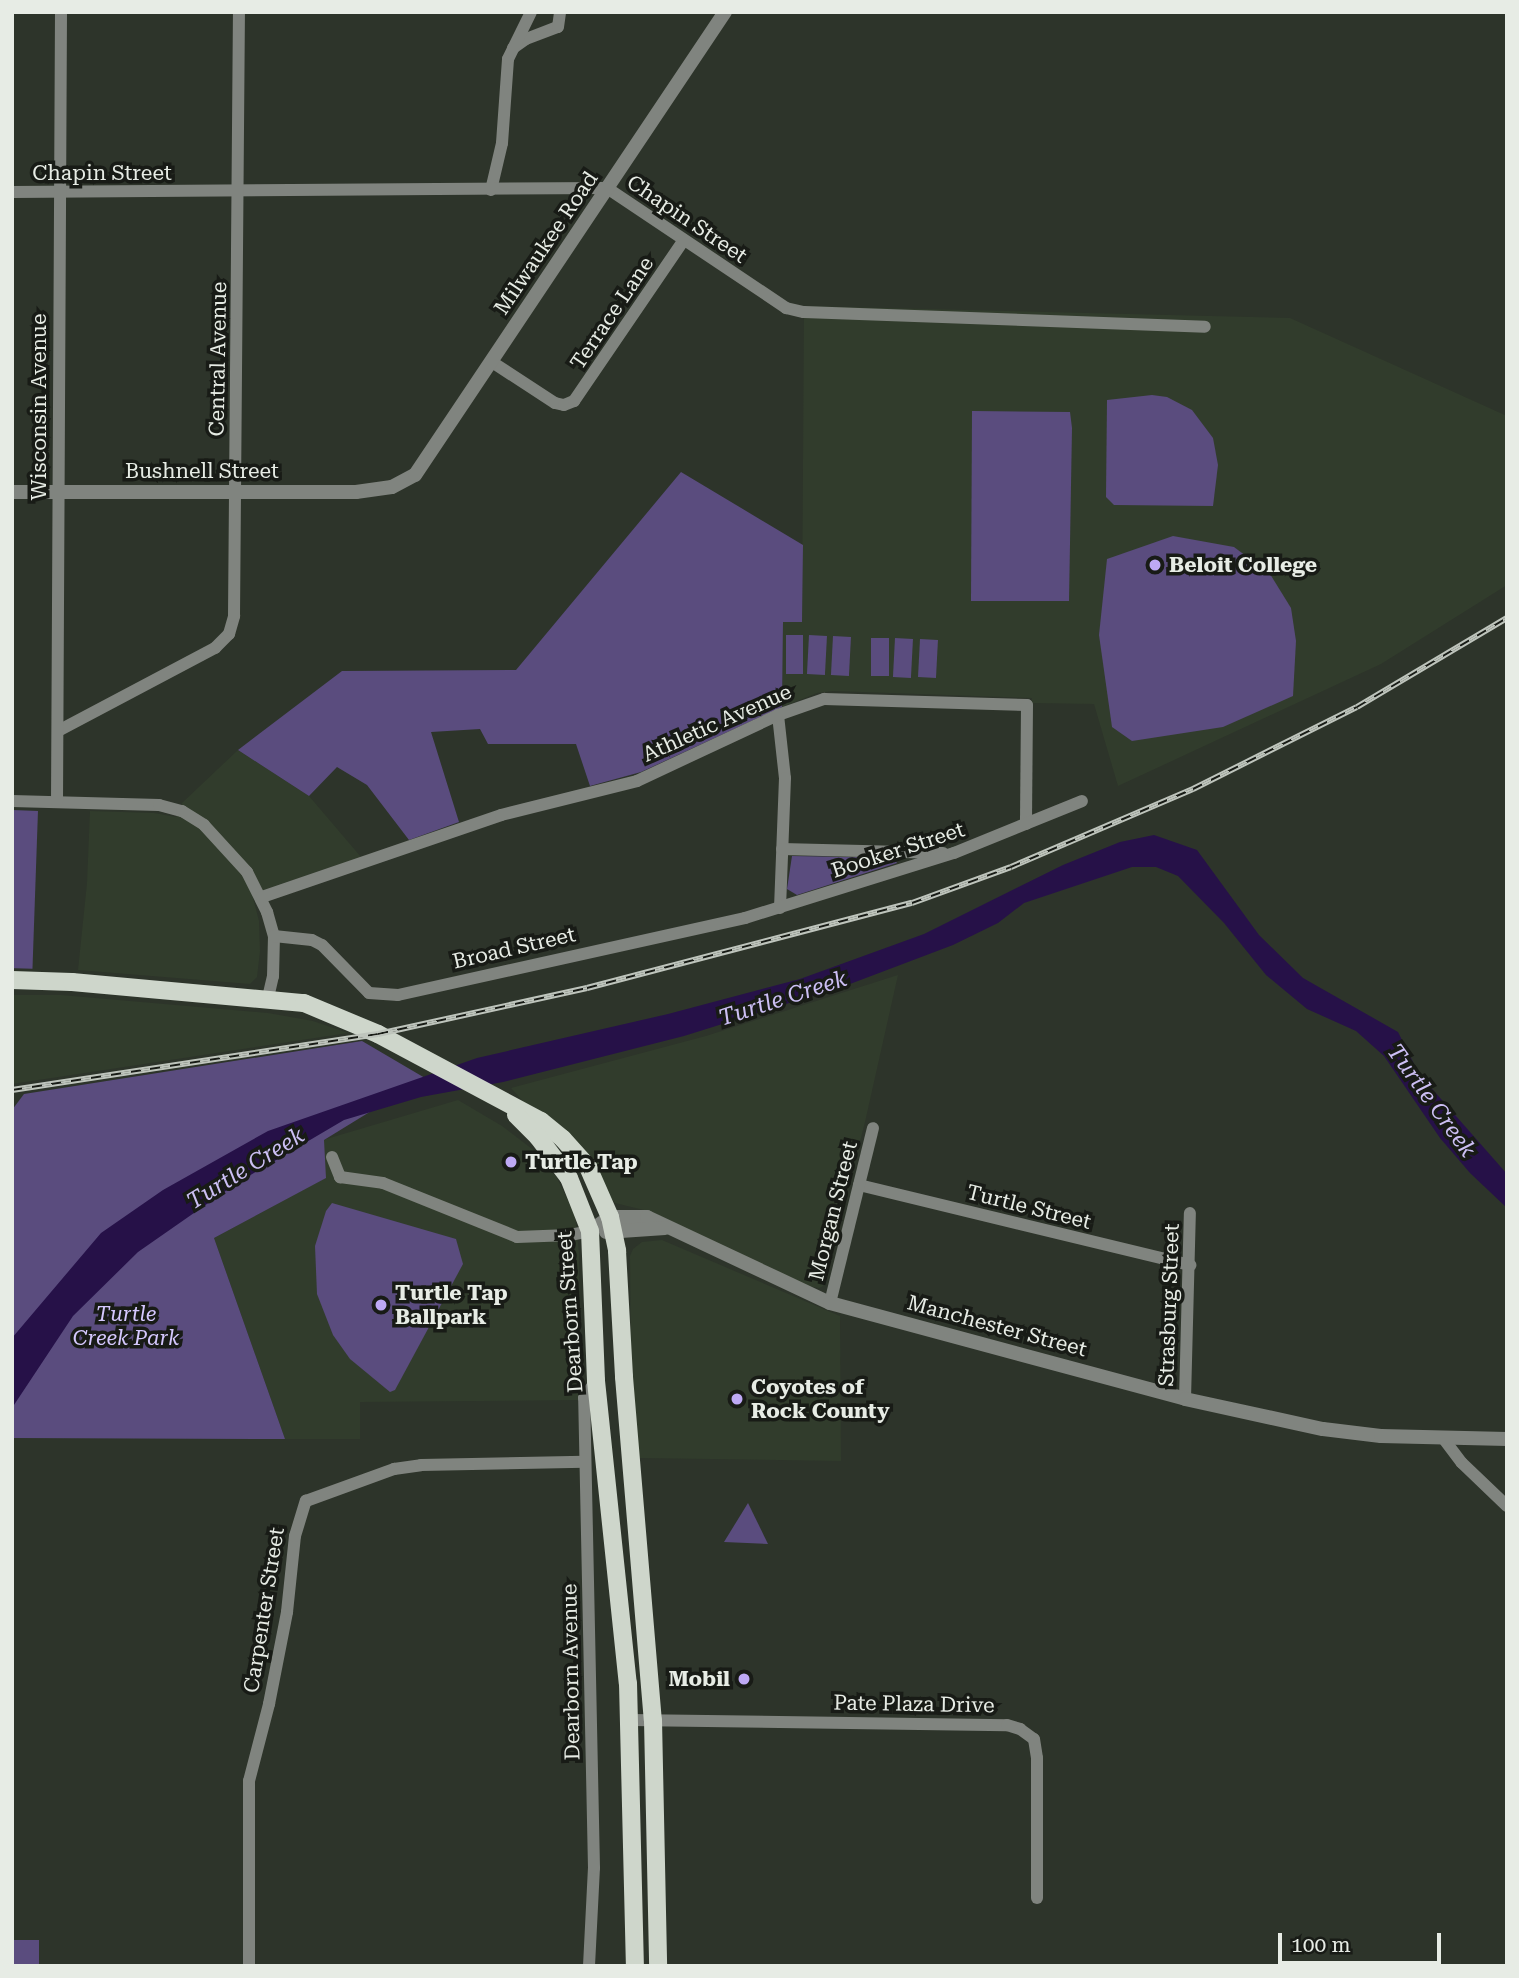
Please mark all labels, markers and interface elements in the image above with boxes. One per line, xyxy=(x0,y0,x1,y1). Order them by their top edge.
street label: Chapin Street xyxy=(32,160,172,186)
street label: Milwaukee Road xyxy=(489,167,603,319)
street label: Chapin Street xyxy=(622,170,752,268)
street label: Terrace Lane xyxy=(565,252,659,374)
street label: Central Avenue xyxy=(204,281,232,437)
street label: Wisconsin Avenue xyxy=(26,314,52,500)
street label: Bushnell Street xyxy=(125,458,279,484)
place label: Beloit College xyxy=(1169,552,1317,578)
marker: Beloit College xyxy=(1147,557,1163,573)
street label: Athletic Avenue xyxy=(639,679,795,767)
street label: Booker Street xyxy=(828,817,968,883)
street label: Broad Street xyxy=(450,922,578,974)
water label: Turtle Creek xyxy=(715,965,851,1033)
water label: Turtle Creek xyxy=(1381,1039,1481,1163)
water label: Turtle Creek xyxy=(182,1122,310,1216)
street label: Morgan Street xyxy=(803,1139,863,1283)
place label: Turtle Tap xyxy=(525,1149,638,1175)
marker: Turtle Tap xyxy=(503,1154,519,1170)
street label: Turtle Street xyxy=(964,1179,1094,1235)
street label: Strasburg Street xyxy=(1154,1223,1184,1387)
street label: Dearborn Street xyxy=(552,1230,588,1394)
place label: Turtle Tap Ballpark xyxy=(395,1280,508,1330)
street label: Manchester Street xyxy=(904,1290,1090,1362)
marker: Turtle Tap Ballpark xyxy=(373,1297,389,1313)
park label: Turtle Creek Park xyxy=(73,1301,179,1351)
place label: Coyotes of Rock County xyxy=(751,1374,890,1424)
marker: Coyotes of Rock County xyxy=(729,1391,745,1407)
street label: Carpenter Street xyxy=(238,1525,290,1695)
street label: Dearborn Avenue xyxy=(557,1583,585,1761)
place label: Mobil xyxy=(668,1666,730,1692)
marker: Mobil xyxy=(736,1671,752,1687)
street label: Pate Plaza Drive xyxy=(833,1690,995,1718)
scale bar xyxy=(1281,1918,1444,1962)
text: 100 m xyxy=(1291,1933,1351,1957)

